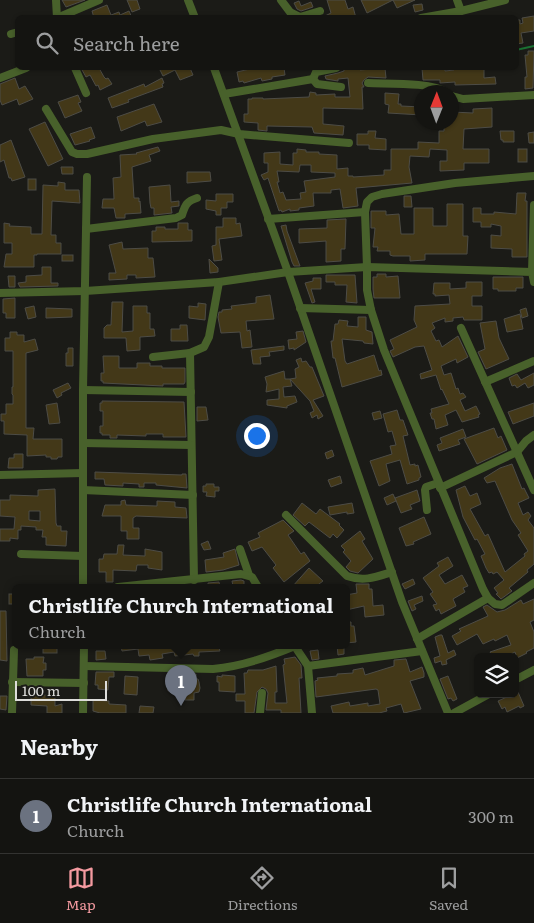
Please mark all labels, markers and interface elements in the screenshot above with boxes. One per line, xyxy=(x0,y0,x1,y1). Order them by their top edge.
search box xyxy=(15,15,519,70)
icon: search xyxy=(33,29,61,57)
text: Search here xyxy=(73,29,180,57)
north arrow xyxy=(414,85,459,130)
your location xyxy=(244,423,270,449)
popup xyxy=(12,584,350,649)
text: Christlife Church International xyxy=(29,591,333,619)
text: Church xyxy=(29,619,86,643)
map controls xyxy=(474,653,519,698)
button: layers xyxy=(474,653,519,698)
pin: 1 xyxy=(165,665,197,706)
scale bar xyxy=(15,678,108,701)
text: 100 m xyxy=(22,680,60,700)
text: Nearby xyxy=(20,730,98,761)
text: Christlife Church International xyxy=(67,790,372,818)
text: 1 xyxy=(33,804,39,828)
text: 300 m xyxy=(468,804,514,828)
text: Church xyxy=(67,818,124,842)
tab: Map xyxy=(66,864,96,914)
tab: Directions xyxy=(227,864,297,914)
tab: Saved xyxy=(429,864,468,914)

